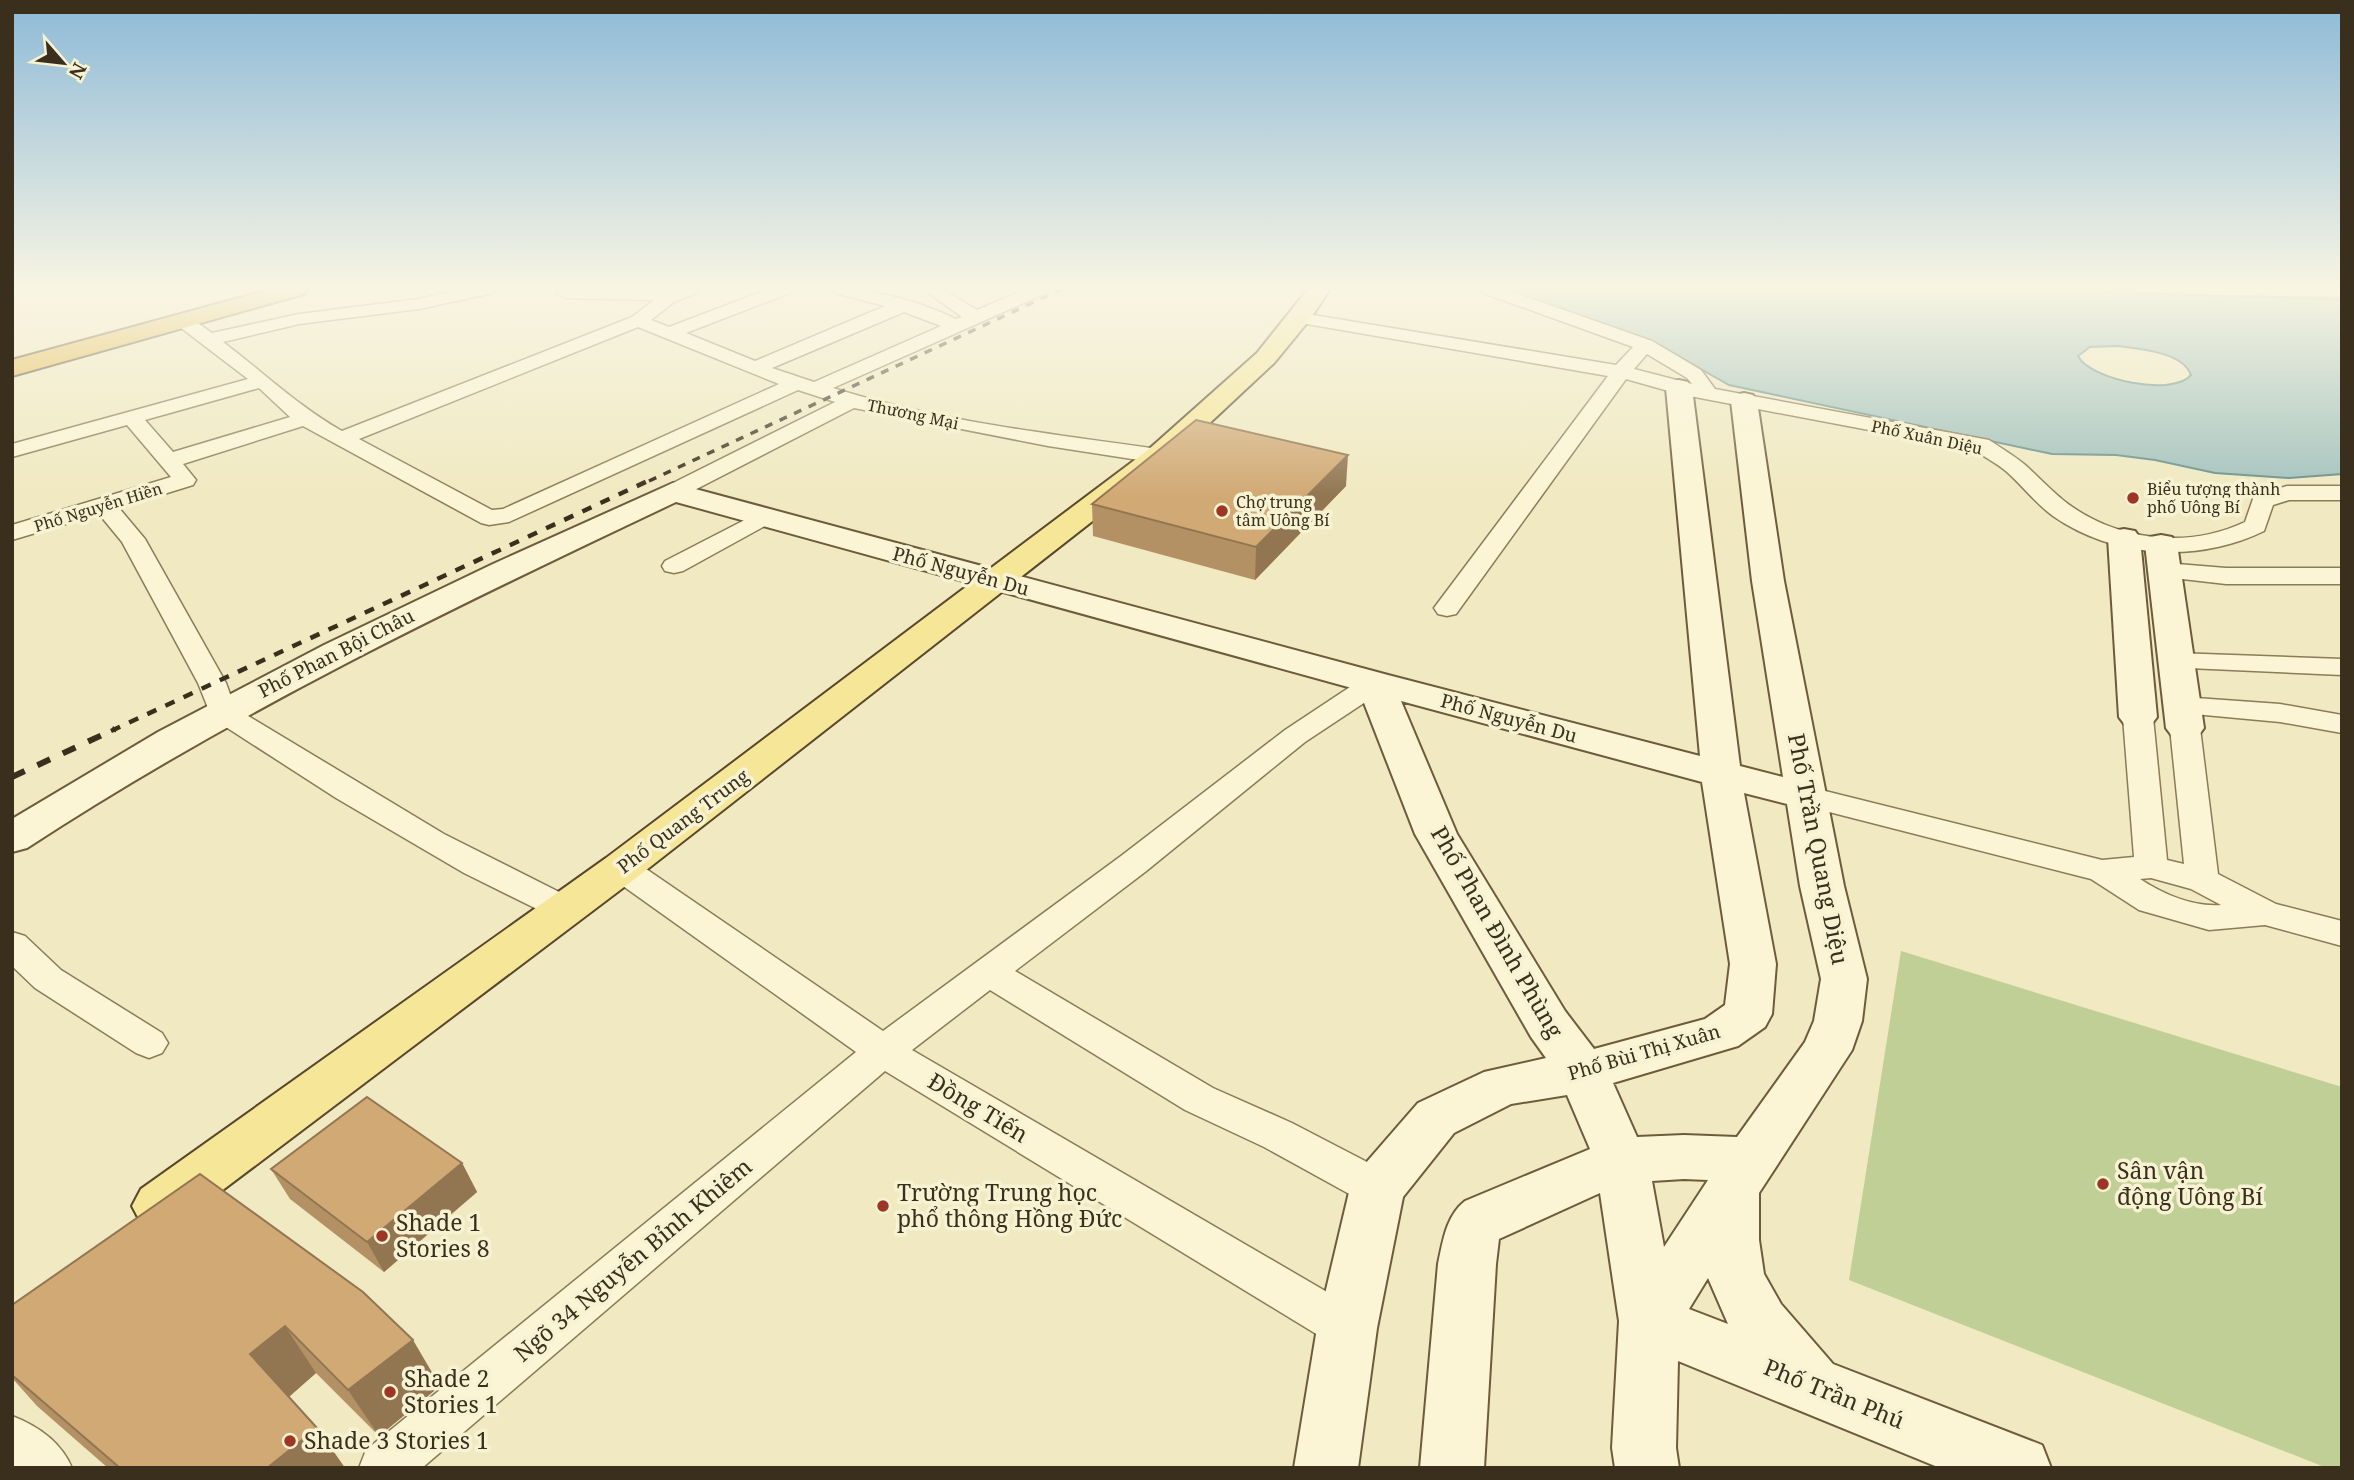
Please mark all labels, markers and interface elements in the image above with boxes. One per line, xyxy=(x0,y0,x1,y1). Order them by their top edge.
north arrow xyxy=(28,28,98,98)
text: N xyxy=(63,58,93,84)
street label: Thương Mại xyxy=(865,394,961,434)
street label: Phố Xuân Diệu xyxy=(1869,415,1985,459)
street label: Phố Nguyễn Hiền xyxy=(31,477,165,537)
place label: Biểu tượng thành phố Uông Bí xyxy=(2147,478,2280,518)
marker: Biểu tượng thành phố Uông Bí xyxy=(2125,490,2141,506)
place label: Chợ trung tâm Uông Bí xyxy=(1236,491,1329,531)
marker: Chợ trung tâm Uông Bí xyxy=(1214,503,1230,519)
street label: Phố Nguyễn Du xyxy=(890,540,1032,602)
street label: Phố Phan Bội Châu xyxy=(254,602,418,704)
street label: Phố Nguyễn Du xyxy=(1438,687,1580,749)
street label: Phố Trần Quang Diệu xyxy=(1781,731,1857,967)
street label: Phố Quang Trung xyxy=(612,763,754,879)
street label: Phố Phan Đình Phùng xyxy=(1424,820,1572,1044)
street label: Phố Bùi Thị Xuân xyxy=(1565,1018,1723,1086)
street label: Đồng Tiến xyxy=(922,1065,1035,1150)
street label: Ngõ 34 Nguyễn Bỉnh Khiêm xyxy=(507,1150,758,1368)
place label: Sân vận động Uông Bí xyxy=(2117,1154,2264,1212)
place label: Trường Trung học phổ thông Hồng Đức xyxy=(897,1176,1122,1234)
marker: Sân vận động Uông Bí xyxy=(2095,1176,2111,1192)
marker: Trường Trung học phổ thông Hồng Đức xyxy=(875,1198,891,1214)
place label: Shade 1 Stories 8 xyxy=(396,1206,490,1264)
marker: Shade 1 Stories 8 xyxy=(374,1228,390,1244)
street label: Phố Trần Phú xyxy=(1759,1350,1910,1436)
place label: Shade 2 Stories 1 xyxy=(404,1362,498,1420)
marker: Shade 2 Stories 1 xyxy=(382,1384,398,1400)
place label: Shade 3 Stories 1 xyxy=(304,1424,489,1456)
marker: Shade 3 Stories 1 xyxy=(282,1433,298,1449)

